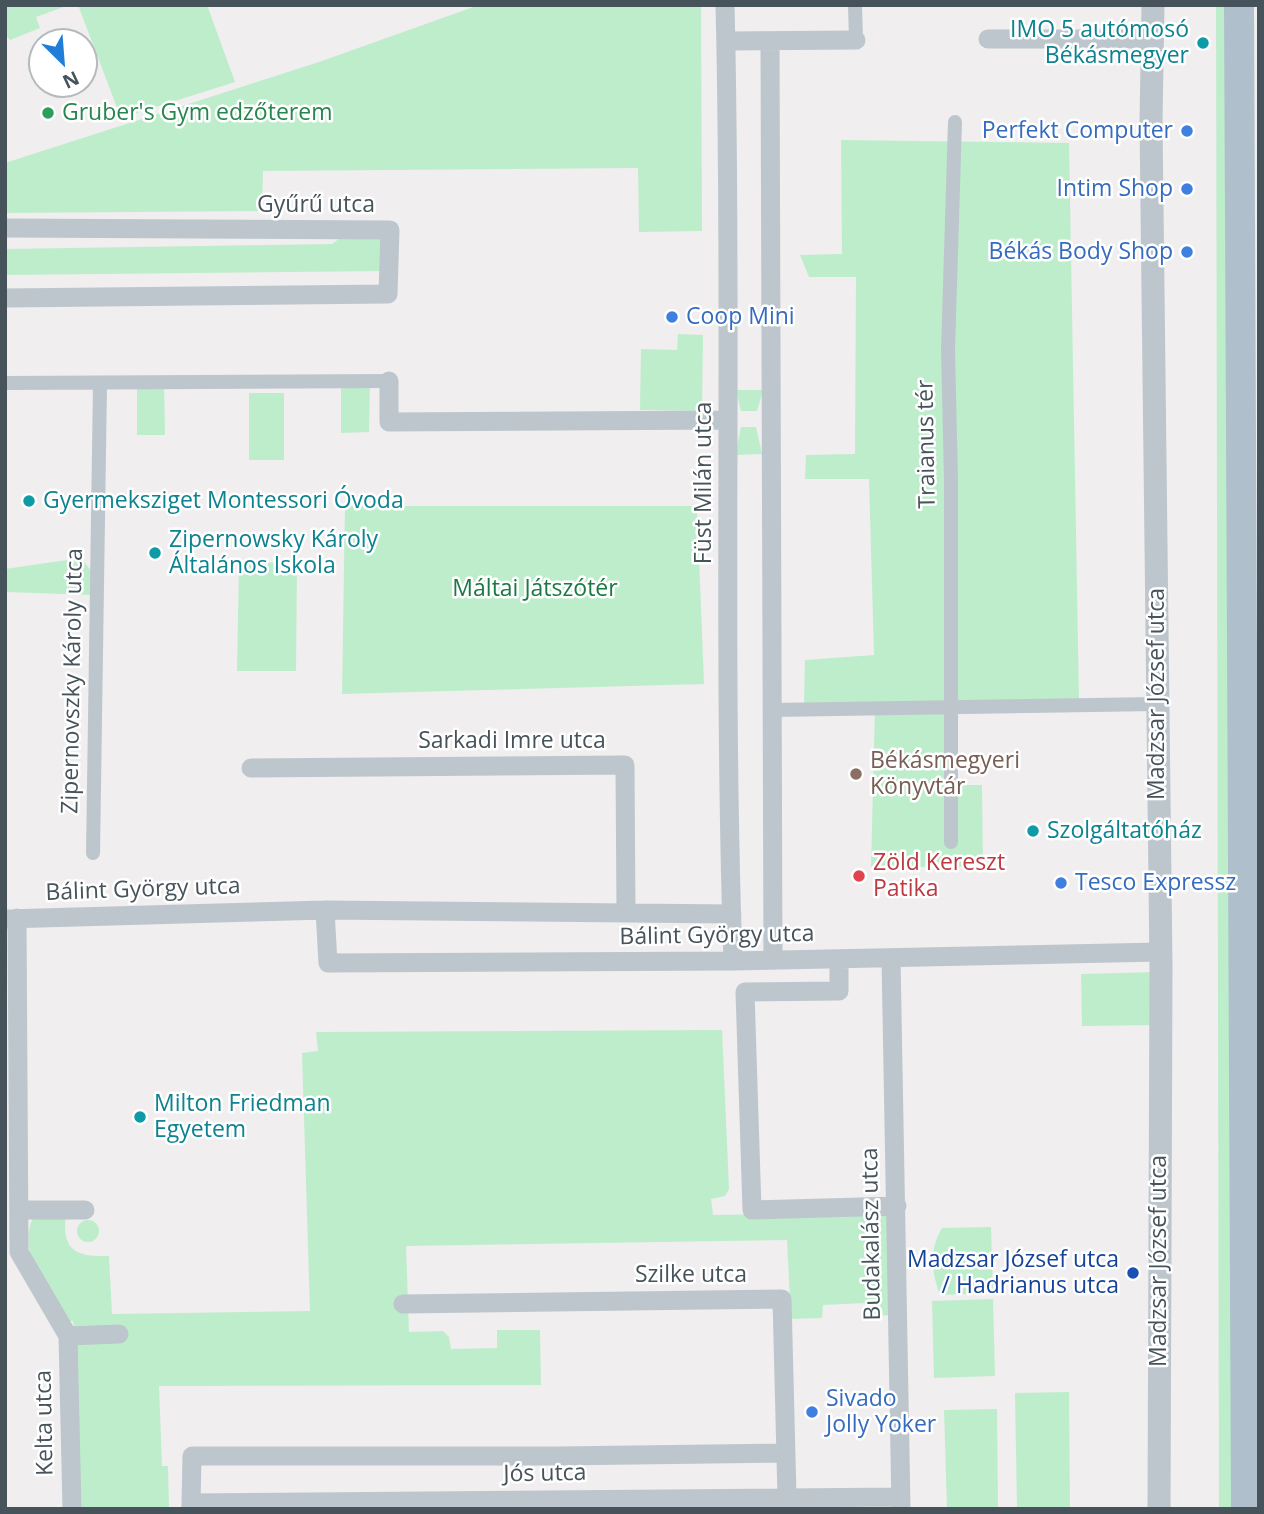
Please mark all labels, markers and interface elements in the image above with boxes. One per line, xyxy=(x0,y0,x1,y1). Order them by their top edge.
place label: IMO 5 autómosó Békásmegyer xyxy=(1010,16,1189,70)
north arrow xyxy=(28,28,98,98)
marker: IMO 5 autómosó Békásmegyer xyxy=(1195,35,1211,51)
text: N xyxy=(59,65,84,95)
place label: Gruber's Gym edzőterem xyxy=(62,99,332,127)
marker: Gruber's Gym edzőterem xyxy=(40,105,56,121)
place label: Perfekt Computer xyxy=(982,117,1173,145)
marker: Perfekt Computer xyxy=(1179,123,1195,139)
place label: Intim Shop xyxy=(1057,175,1173,203)
marker: Intim Shop xyxy=(1179,181,1195,197)
street label: Gyűrű utca xyxy=(257,191,375,219)
place label: Békás Body Shop xyxy=(989,238,1173,266)
marker: Békás Body Shop xyxy=(1179,244,1195,260)
place label: Coop Mini xyxy=(686,303,795,331)
marker: Coop Mini xyxy=(664,309,680,325)
street label: Traianus tér xyxy=(912,379,942,509)
street label: Füst Milán utca xyxy=(690,402,718,564)
place label: Gyermeksziget Montessori Óvoda xyxy=(43,487,404,515)
marker: Gyermeksziget Montessori Óvoda xyxy=(21,493,37,509)
place label: Zipernowsky Károly Általános Iskola xyxy=(169,526,378,580)
marker: Zipernowsky Károly Általános Iskola xyxy=(147,545,163,561)
street label: Zipernovszky Károly utca xyxy=(57,548,89,814)
park label: Máltai Játszótér xyxy=(452,575,618,603)
street label: Madzsar József utca xyxy=(1143,588,1171,800)
street label: Sarkadi Imre utca xyxy=(418,727,606,755)
place label: Békásmegyeri Könyvtár xyxy=(870,747,1020,801)
marker: Békásmegyeri Könyvtár xyxy=(848,766,864,782)
place label: Szolgáltatóház xyxy=(1047,817,1202,845)
marker: Szolgáltatóház xyxy=(1025,823,1041,839)
place label: Zöld Kereszt Patika xyxy=(873,849,1005,903)
marker: Zöld Kereszt Patika xyxy=(851,868,867,884)
place label: Tesco Expressz xyxy=(1075,869,1236,897)
street label: Bálint György utca xyxy=(45,873,241,907)
marker: Tesco Expressz xyxy=(1053,875,1069,891)
street label: Bálint György utca xyxy=(619,920,815,952)
place label: Milton Friedman Egyetem xyxy=(154,1090,331,1144)
marker: Milton Friedman Egyetem xyxy=(132,1109,148,1125)
street label: Budakalász utca xyxy=(857,1147,887,1321)
street label: Madzsar József utca xyxy=(1145,1155,1173,1367)
place label: Madzsar József utca / Hadrianus utca xyxy=(907,1246,1119,1300)
street label: Szilke utca xyxy=(635,1261,747,1289)
marker: Madzsar József utca / Hadrianus utca xyxy=(1125,1265,1141,1281)
street label: Kelta utca xyxy=(30,1370,60,1476)
place label: Sivado Jolly Yoker xyxy=(826,1385,936,1439)
marker: Sivado Jolly Yoker xyxy=(804,1404,820,1420)
street label: Jós utca xyxy=(503,1459,587,1489)

